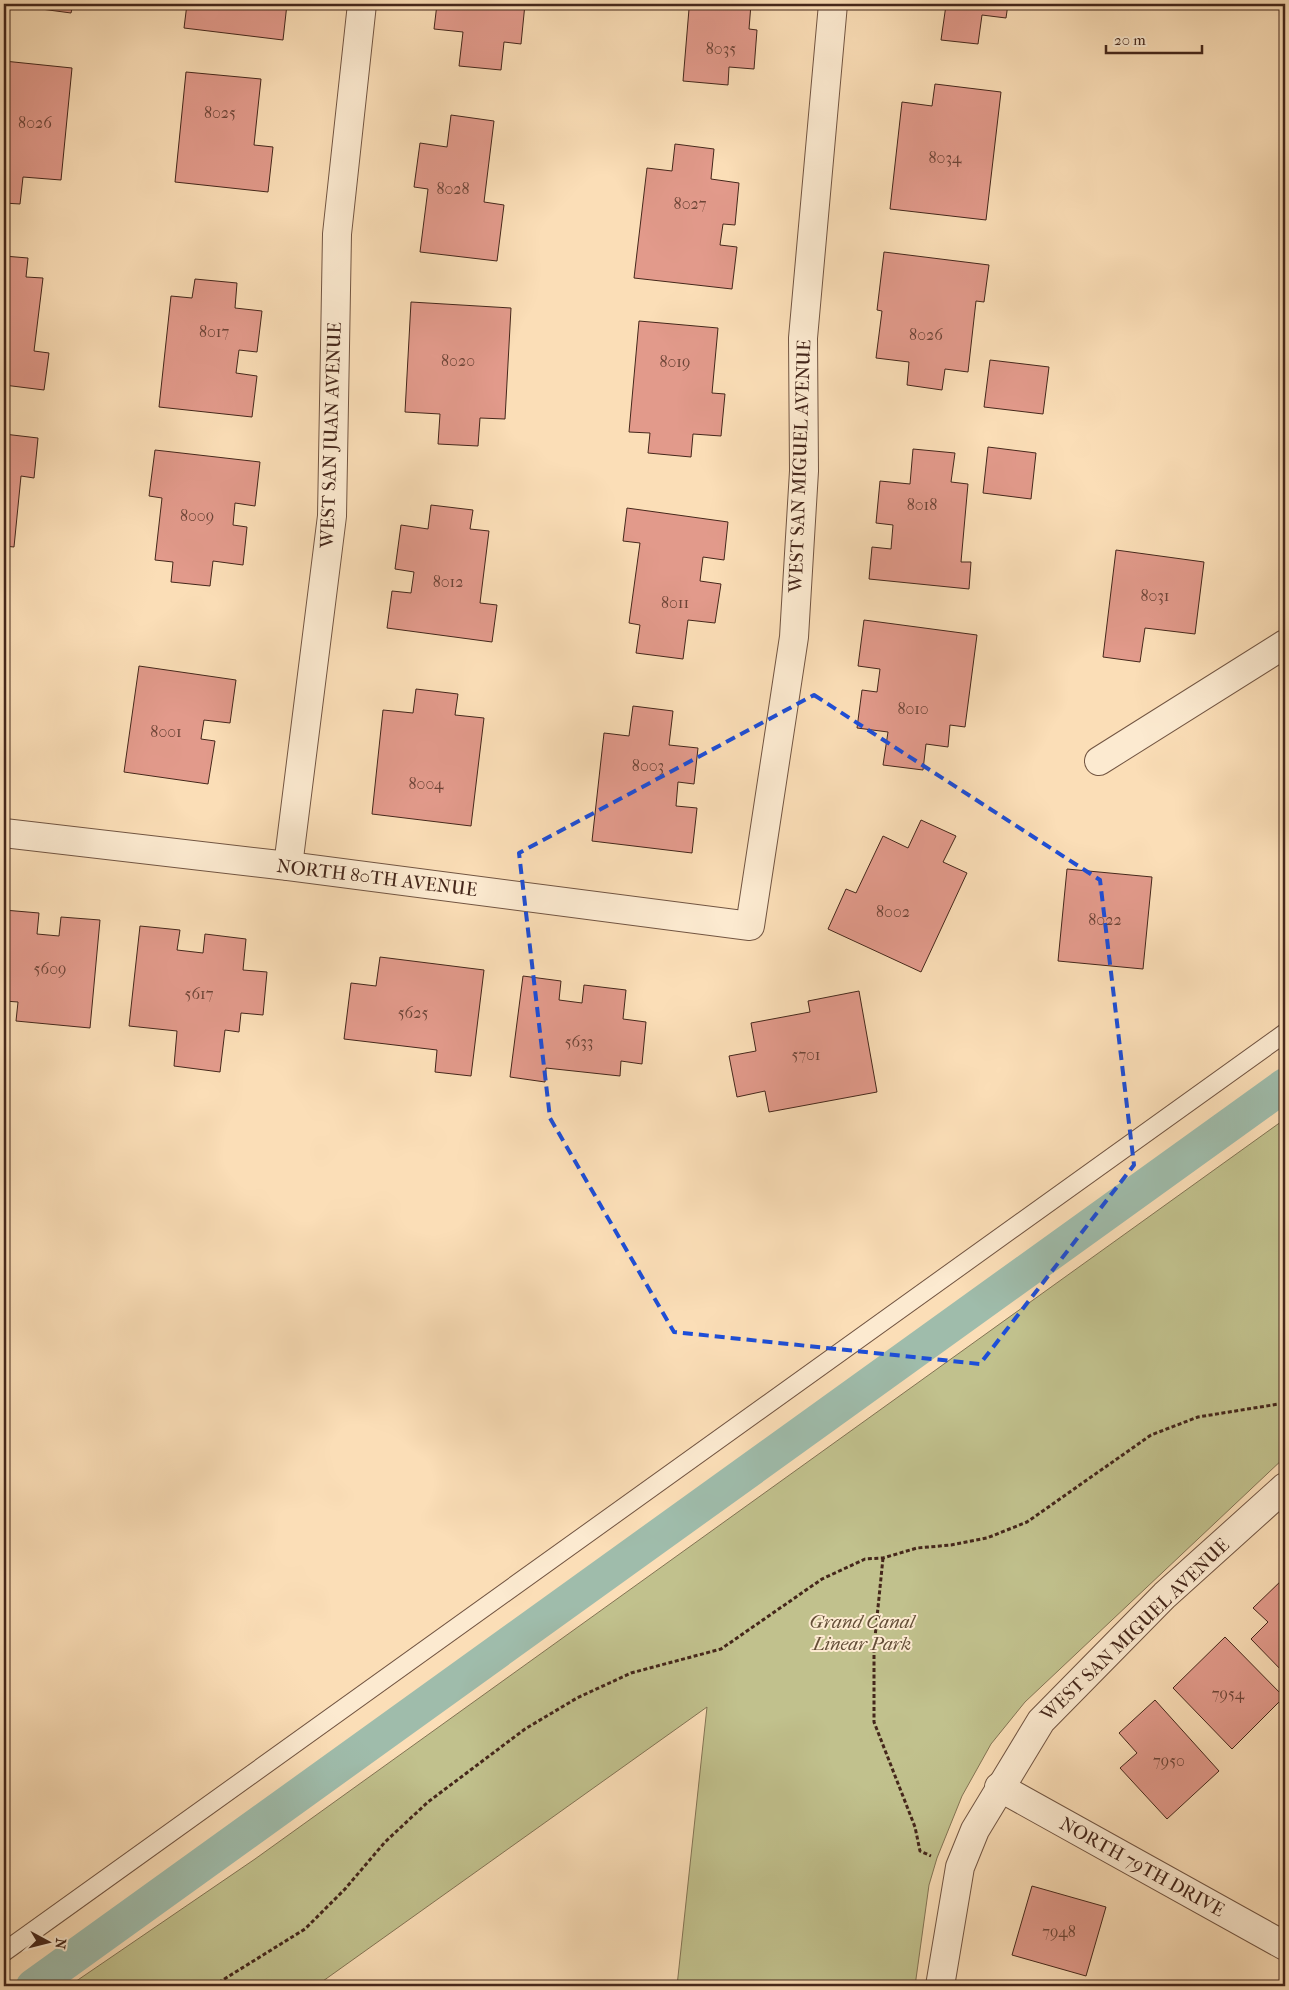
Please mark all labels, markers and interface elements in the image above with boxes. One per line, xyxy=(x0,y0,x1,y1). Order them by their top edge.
scale bar xyxy=(1106,22,1203,54)
text: 20 m xyxy=(1114,31,1146,49)
house number: 8035 xyxy=(706,39,736,58)
house number: 8025 xyxy=(204,103,236,122)
house number: 8026 xyxy=(18,113,52,132)
house number: 8034 xyxy=(929,148,962,167)
house number: 8028 xyxy=(436,179,470,198)
house number: 8027 xyxy=(674,194,707,213)
street label: WEST SAN JUAN AVENUE xyxy=(316,321,346,549)
house number: 8017 xyxy=(199,322,229,341)
house number: 8026 xyxy=(909,325,943,344)
street label: WEST SAN MIGUEL AVENUE xyxy=(785,339,815,594)
house number: 8020 xyxy=(441,351,475,370)
house number: 8019 xyxy=(660,352,690,371)
house number: 8018 xyxy=(907,495,937,514)
house number: 8009 xyxy=(180,506,214,525)
house number: 8012 xyxy=(433,572,463,591)
house number: 8031 xyxy=(1140,586,1170,605)
house number: 8011 xyxy=(661,593,689,612)
house number: 8010 xyxy=(897,699,929,718)
house number: 8001 xyxy=(150,722,182,741)
house number: 8003 xyxy=(632,756,664,775)
house number: 8004 xyxy=(409,774,444,793)
street label: NORTH 80TH AVENUE xyxy=(275,855,479,901)
house number: 8002 xyxy=(876,902,910,921)
house number: 8022 xyxy=(1088,910,1122,929)
house number: 5609 xyxy=(34,959,66,978)
house number: 5617 xyxy=(185,984,214,1003)
house number: 5625 xyxy=(398,1003,428,1022)
house number: 5633 xyxy=(565,1032,593,1051)
house number: 5701 xyxy=(791,1045,821,1064)
street label: WEST SAN MIGUEL AVENUE xyxy=(1035,1534,1234,1727)
park label: Grand Canal Linear Park xyxy=(810,1611,917,1655)
house number: 7954 xyxy=(1212,1684,1245,1703)
house number: 7950 xyxy=(1153,1751,1185,1770)
street label: NORTH 79TH DRIVE xyxy=(1056,1813,1228,1922)
north arrow xyxy=(22,1918,72,1968)
house number: 7948 xyxy=(1042,1922,1076,1941)
text: N xyxy=(51,1937,69,1950)

